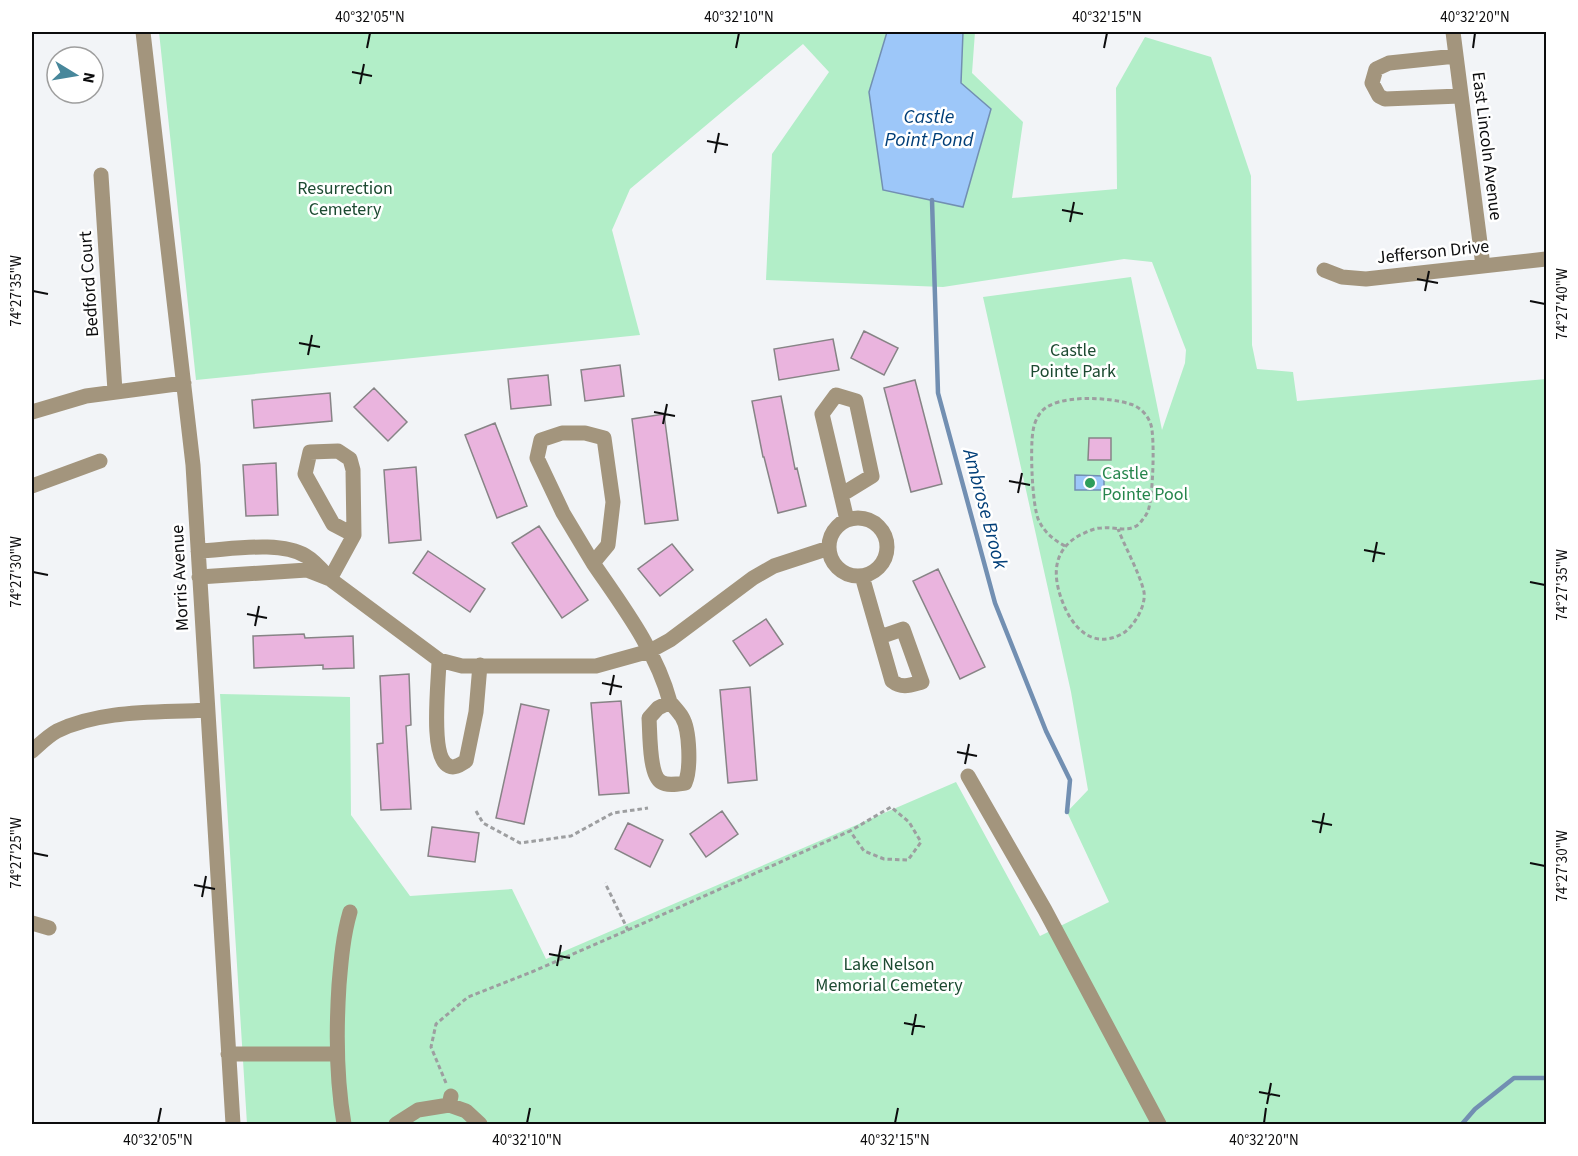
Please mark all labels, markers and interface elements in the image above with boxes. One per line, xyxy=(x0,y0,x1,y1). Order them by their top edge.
text: 40°32'05"N xyxy=(335,7,405,28)
text: 40°32'10"N xyxy=(704,7,774,28)
text: 40°32'15"N xyxy=(1072,7,1142,28)
text: 40°32'20"N xyxy=(1440,7,1510,28)
north arrow xyxy=(45,45,105,105)
text: N xyxy=(77,70,101,85)
street label: East Lincoln Avenue xyxy=(1465,70,1509,222)
water label: Castle Point Pond xyxy=(885,103,975,154)
park label: Resurrection Cemetery xyxy=(297,176,393,222)
street label: Bedford Court xyxy=(73,230,105,338)
street label: Jefferson Drive xyxy=(1376,234,1490,270)
text: 74°27'35"W xyxy=(6,255,27,327)
text: 74°27'40"W xyxy=(1552,268,1573,340)
park label: Castle Pointe Park xyxy=(1030,338,1116,384)
water label: Ambrose Brook xyxy=(955,444,1015,573)
place label: Castle Pointe Pool xyxy=(1102,461,1188,507)
marker: Castle Pointe Pool xyxy=(1083,476,1097,490)
street label: Morris Avenue xyxy=(165,524,195,632)
text: 74°27'30"W xyxy=(6,536,27,608)
text: 74°27'35"W xyxy=(1552,549,1573,621)
text: 74°27'25"W xyxy=(6,817,27,889)
text: 74°27'30"W xyxy=(1552,830,1573,902)
park label: Lake Nelson Memorial Cemetery xyxy=(815,952,963,998)
text: 40°32'05"N xyxy=(123,1130,193,1151)
text: 40°32'10"N xyxy=(492,1130,562,1151)
text: 40°32'15"N xyxy=(860,1130,930,1151)
text: 40°32'20"N xyxy=(1229,1130,1299,1151)

